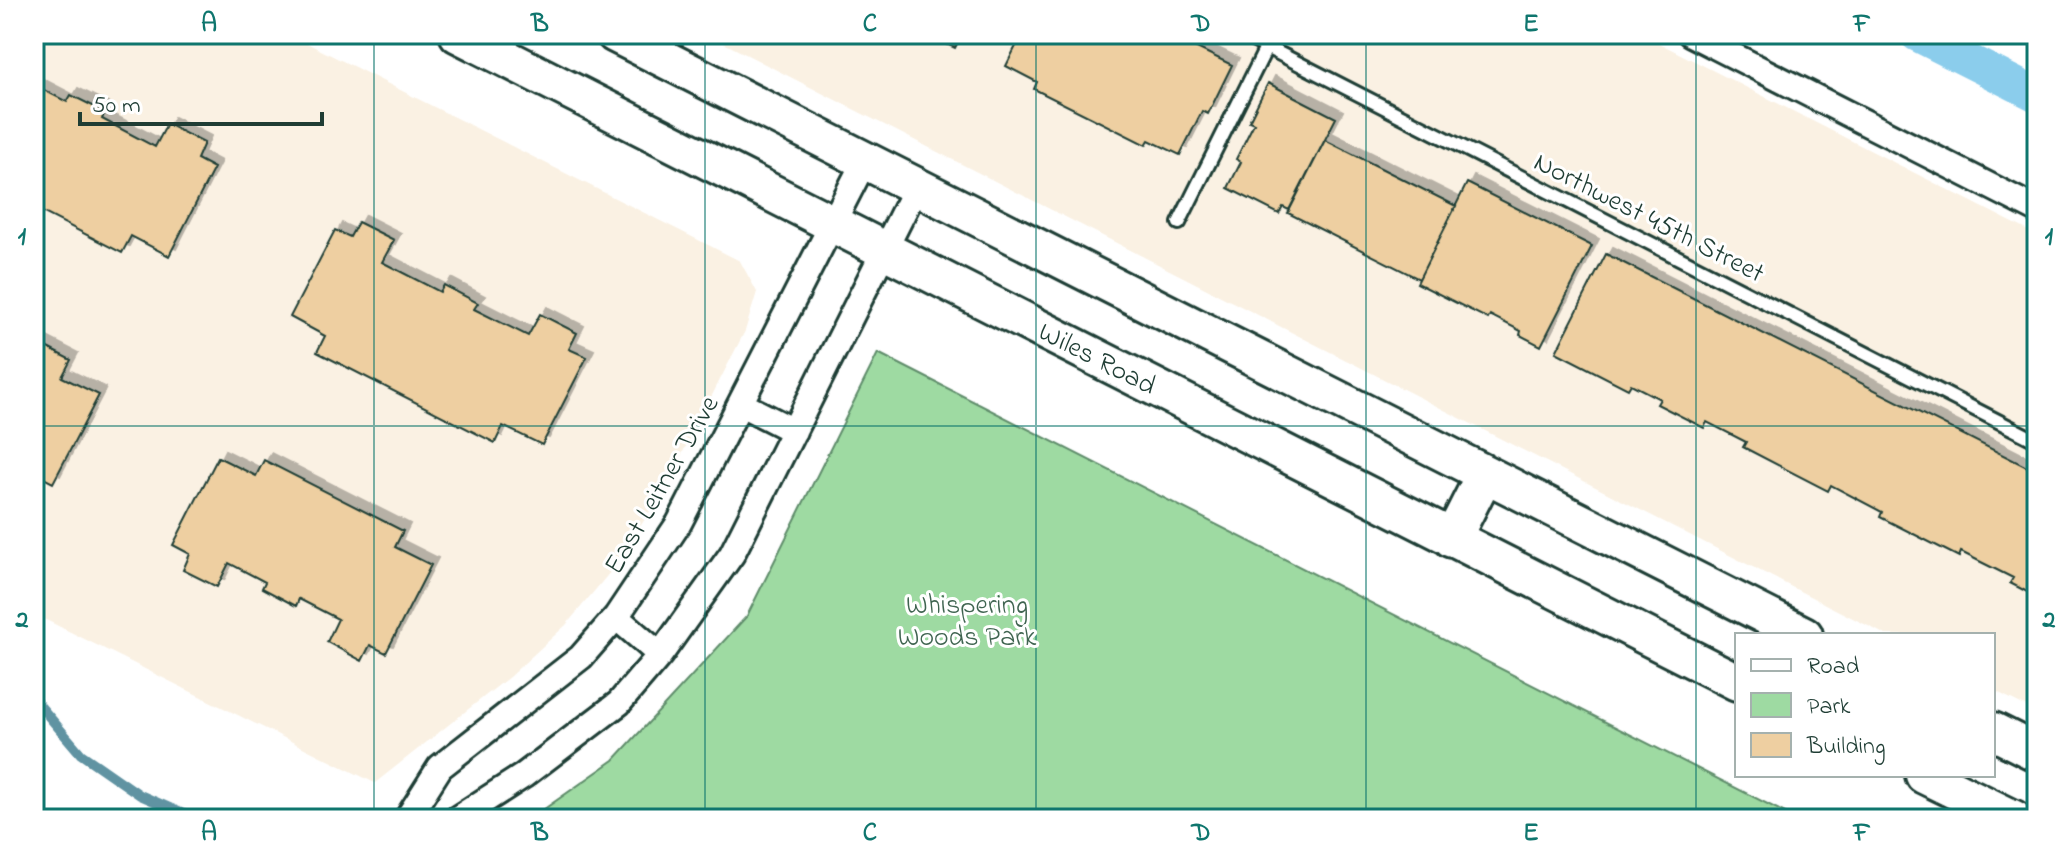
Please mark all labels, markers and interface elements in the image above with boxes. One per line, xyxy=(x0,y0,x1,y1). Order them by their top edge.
text: A xyxy=(201,6,217,44)
text: B xyxy=(530,6,549,44)
text: C xyxy=(863,6,877,44)
text: D xyxy=(1190,6,1211,44)
text: E xyxy=(1523,6,1539,44)
text: F xyxy=(1852,6,1871,44)
scale bar xyxy=(80,76,322,126)
text: 50 m xyxy=(92,89,141,124)
street label: Northwest 45th Street xyxy=(1526,143,1771,295)
text: 1 xyxy=(18,219,27,257)
text: 1 xyxy=(2045,219,2054,257)
street label: Wiles Road xyxy=(1030,313,1163,407)
street label: East Leitner Drive xyxy=(595,388,731,583)
park label: Whispering Woods Park xyxy=(898,586,1037,659)
text: 2 xyxy=(15,602,29,640)
text: 2 xyxy=(2042,602,2056,640)
legend xyxy=(1735,633,1995,777)
text: Road xyxy=(1807,650,1860,685)
text: Park xyxy=(1807,690,1851,725)
text: Building xyxy=(1806,730,1886,765)
text: A xyxy=(201,815,217,853)
text: B xyxy=(530,815,549,853)
text: C xyxy=(863,815,877,853)
text: D xyxy=(1190,815,1211,853)
text: E xyxy=(1523,815,1539,853)
text: F xyxy=(1852,815,1871,853)

